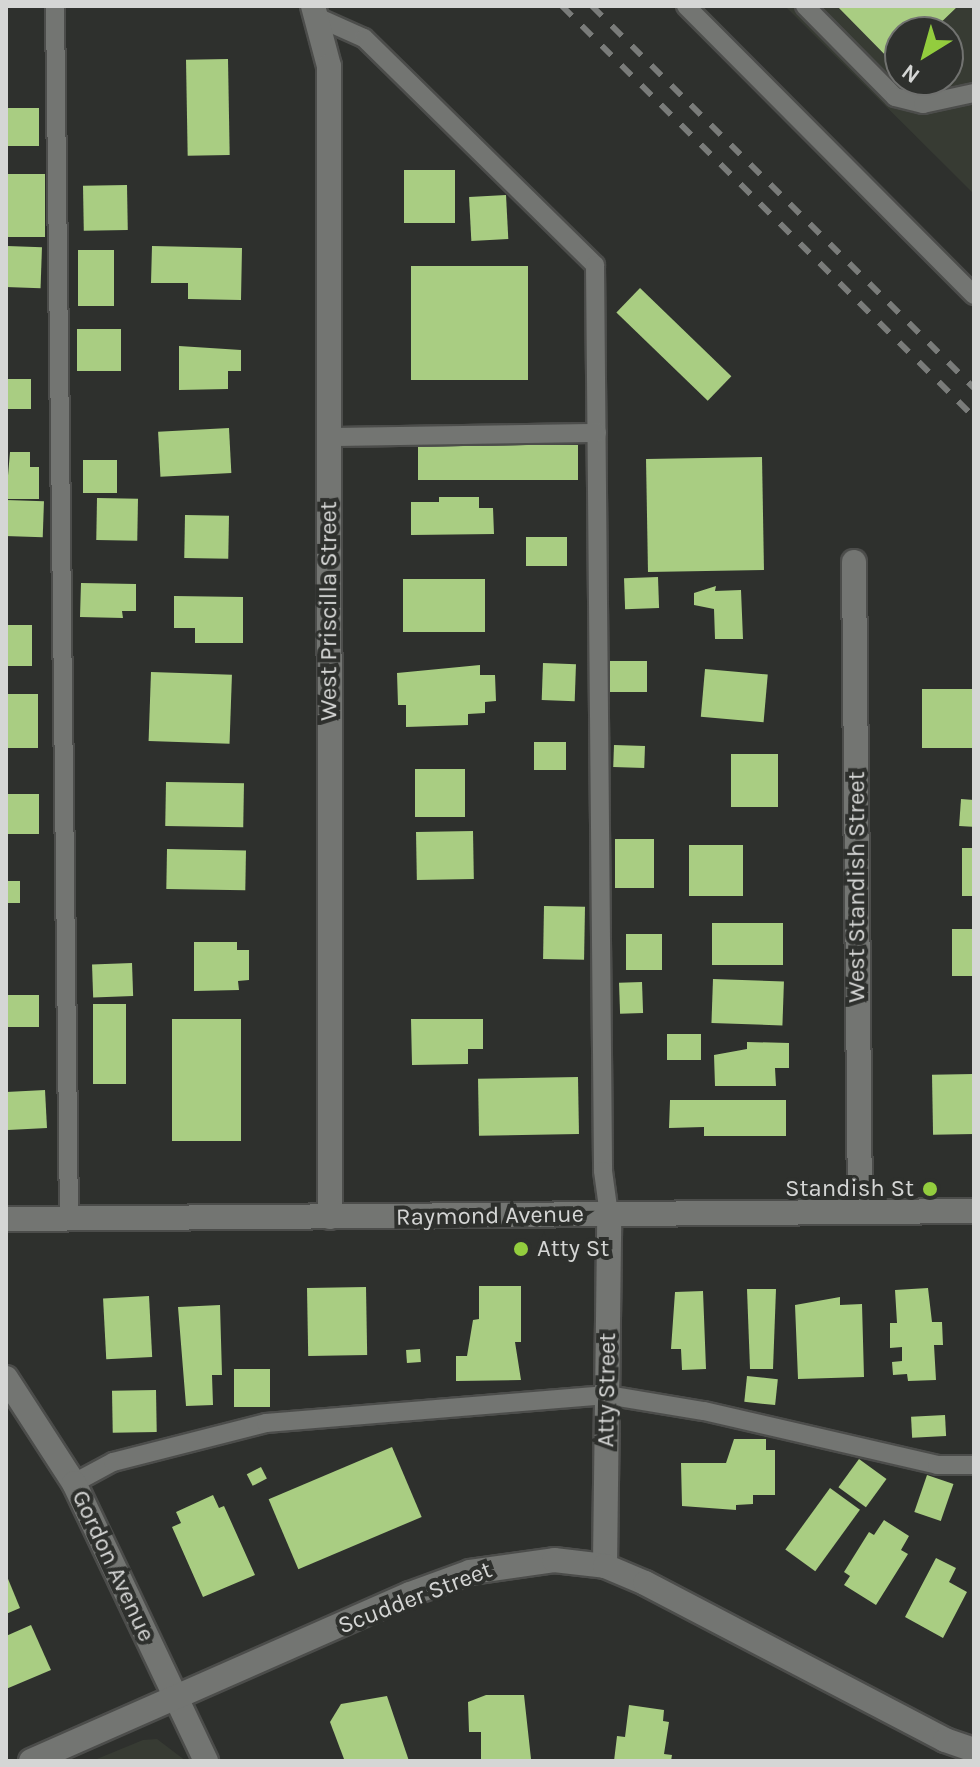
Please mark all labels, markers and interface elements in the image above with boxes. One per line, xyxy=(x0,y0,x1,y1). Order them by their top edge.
north arrow xyxy=(884,16,964,96)
text: N xyxy=(897,58,925,89)
street label: West Priscilla Street xyxy=(315,501,343,721)
street label: West Standish Street xyxy=(843,771,871,1003)
place label: Standish St xyxy=(785,1175,914,1203)
marker: Standish St xyxy=(921,1180,939,1198)
street label: Raymond Avenue xyxy=(396,1200,584,1232)
place label: Atty St xyxy=(537,1235,609,1263)
marker: Atty St xyxy=(512,1240,530,1258)
street label: Atty Street xyxy=(592,1332,622,1448)
street label: Gordon Avenue xyxy=(65,1486,161,1646)
street label: Scudder Street xyxy=(334,1555,496,1641)

